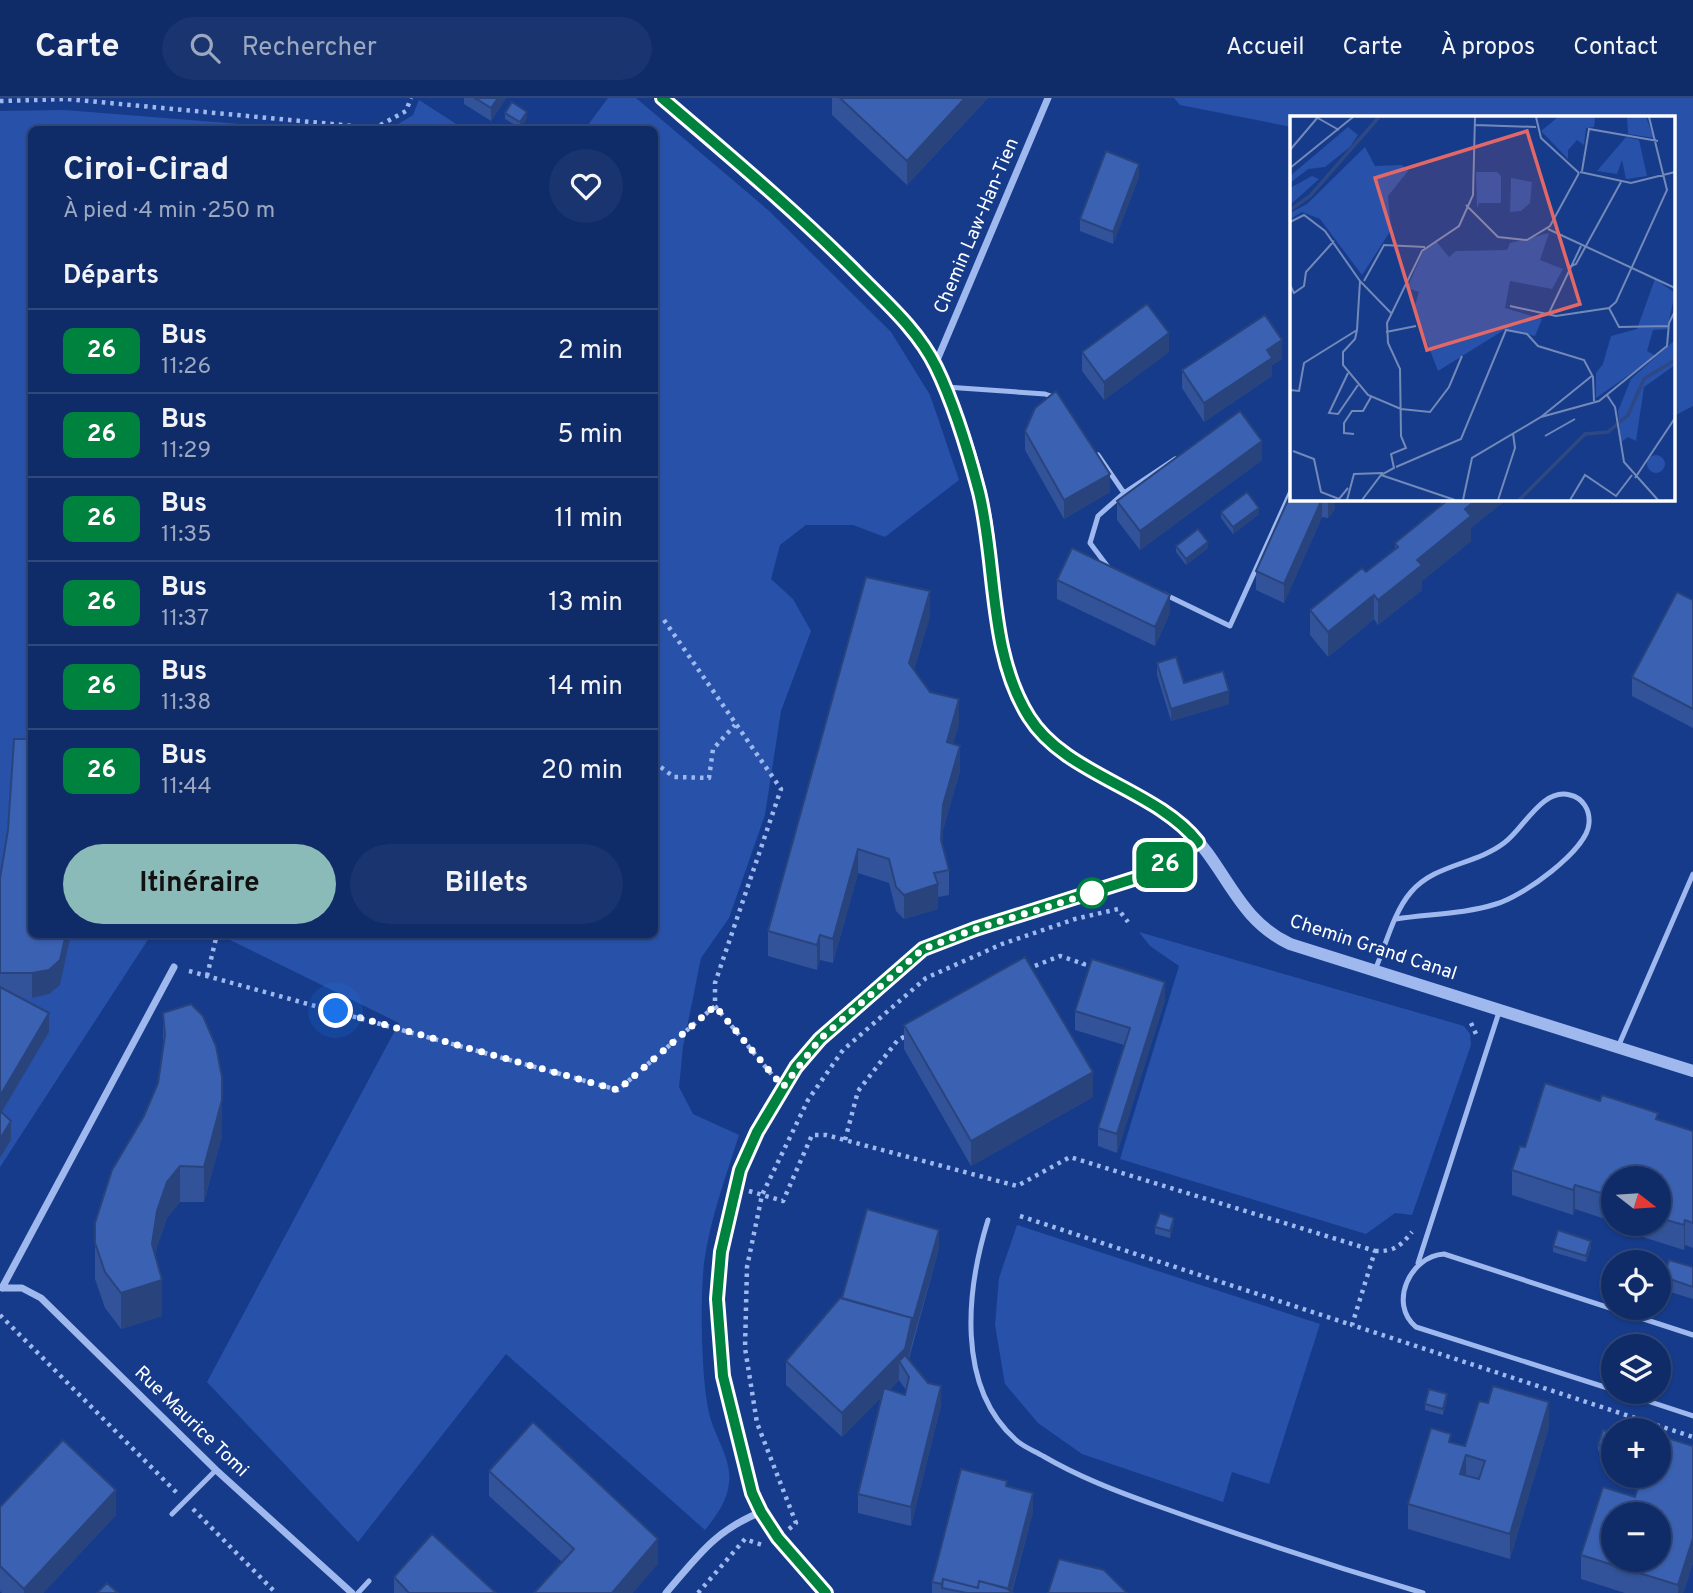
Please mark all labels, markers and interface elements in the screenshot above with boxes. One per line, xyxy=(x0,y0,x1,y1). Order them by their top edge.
search box xyxy=(162,17,652,80)
text: Carte xyxy=(35,27,120,69)
icon: search xyxy=(186,29,224,67)
text: Rechercher xyxy=(242,32,377,65)
text: Accueil xyxy=(1226,33,1305,63)
text: Carte xyxy=(1343,33,1402,63)
text: À propos xyxy=(1440,33,1535,63)
text: Contact xyxy=(1573,33,1658,63)
inset map xyxy=(1290,116,1676,500)
street label: Chemin Law-Han-Tien xyxy=(929,135,1025,317)
button: heart xyxy=(549,149,623,223)
text: Ciroi-Cirad xyxy=(63,150,229,192)
text: À pied · 4 min · 250 m xyxy=(63,197,275,226)
text: Départs xyxy=(63,260,159,293)
text: Bus xyxy=(161,320,207,353)
text: 2 min xyxy=(558,335,623,368)
text: 26 xyxy=(87,336,116,366)
text: 11:26 xyxy=(161,353,211,382)
text: Bus xyxy=(161,404,207,437)
text: 5 min xyxy=(557,419,623,452)
text: 26 xyxy=(87,420,116,450)
text: 11:29 xyxy=(161,437,211,466)
text: Bus xyxy=(161,488,207,521)
text: 11 min xyxy=(554,503,623,536)
text: 26 xyxy=(87,504,116,534)
text: 11:35 xyxy=(161,521,211,550)
text: Bus xyxy=(161,572,207,605)
text: 13 min xyxy=(548,587,623,620)
text: 26 xyxy=(87,588,116,618)
text: 11:37 xyxy=(161,605,209,634)
text: Bus xyxy=(161,656,207,689)
text: 14 min xyxy=(548,671,623,704)
text: 26 xyxy=(87,672,116,702)
text: 11:38 xyxy=(161,689,211,718)
text: Bus xyxy=(161,740,207,773)
text: 20 min xyxy=(541,755,623,788)
text: 26 xyxy=(87,756,116,786)
text: 11:44 xyxy=(161,773,212,802)
line badge: 26 xyxy=(1134,842,1196,888)
button: Itinéraire xyxy=(63,844,336,924)
button: Billets xyxy=(350,844,623,924)
text: 26 xyxy=(1150,850,1180,880)
unlabelled marker xyxy=(1077,878,1107,908)
street label: Chemin Grand Canal xyxy=(1286,910,1460,986)
your location xyxy=(318,993,353,1028)
north arrow xyxy=(1601,1166,1671,1236)
map controls xyxy=(1601,1166,1671,1572)
button: locate xyxy=(1601,1250,1671,1320)
button: layers xyxy=(1601,1334,1671,1404)
street label: Rue Maurice Tomi xyxy=(129,1361,253,1483)
button: + xyxy=(1601,1418,1671,1488)
button: − xyxy=(1601,1502,1671,1572)

